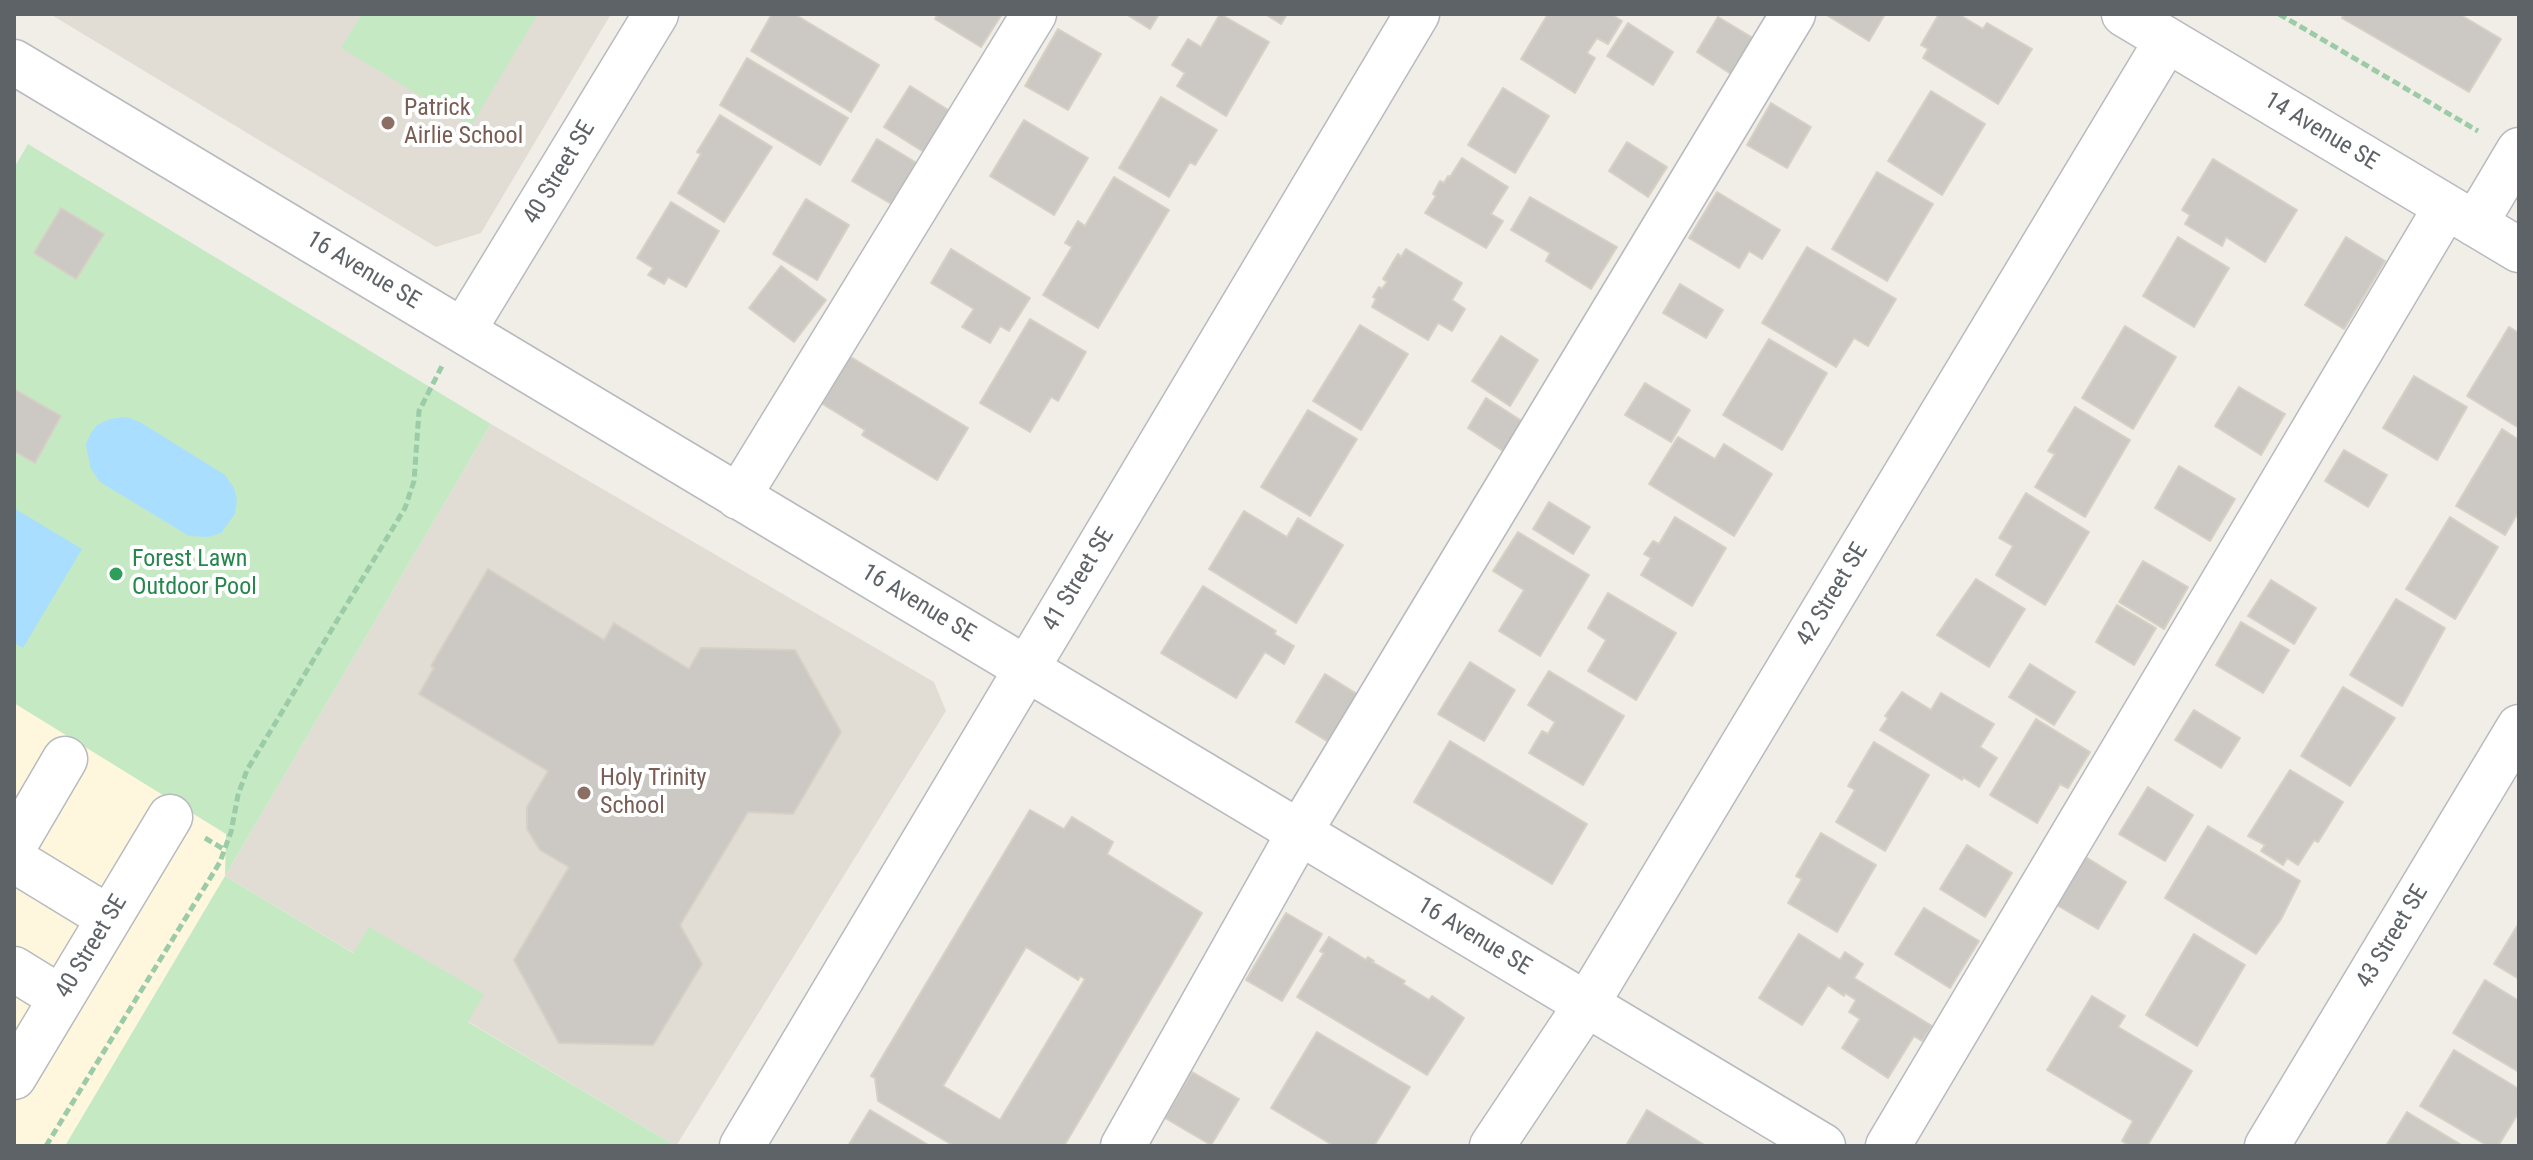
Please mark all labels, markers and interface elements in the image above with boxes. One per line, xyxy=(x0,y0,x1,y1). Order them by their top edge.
street label: 14 Avenue SE xyxy=(2259,87,2383,177)
place label: Patrick Airlie School xyxy=(404,95,523,151)
marker: Patrick Airlie School xyxy=(379,114,397,132)
street label: 40 Street SE xyxy=(518,116,602,230)
street label: 16 Avenue SE xyxy=(301,226,425,316)
street label: 41 Street SE xyxy=(1037,523,1121,637)
street label: 42 Street SE xyxy=(1791,538,1875,652)
place label: Forest Lawn Outdoor Pool xyxy=(132,546,257,602)
street label: 16 Avenue SE xyxy=(856,559,980,649)
marker: Forest Lawn Outdoor Pool xyxy=(107,565,125,583)
place label: Holy Trinity School xyxy=(600,765,707,821)
marker: Holy Trinity School xyxy=(575,784,593,802)
street label: 43 Street SE xyxy=(2351,880,2435,994)
street label: 40 Street SE xyxy=(50,890,134,1004)
street label: 16 Avenue SE xyxy=(1412,892,1536,982)

